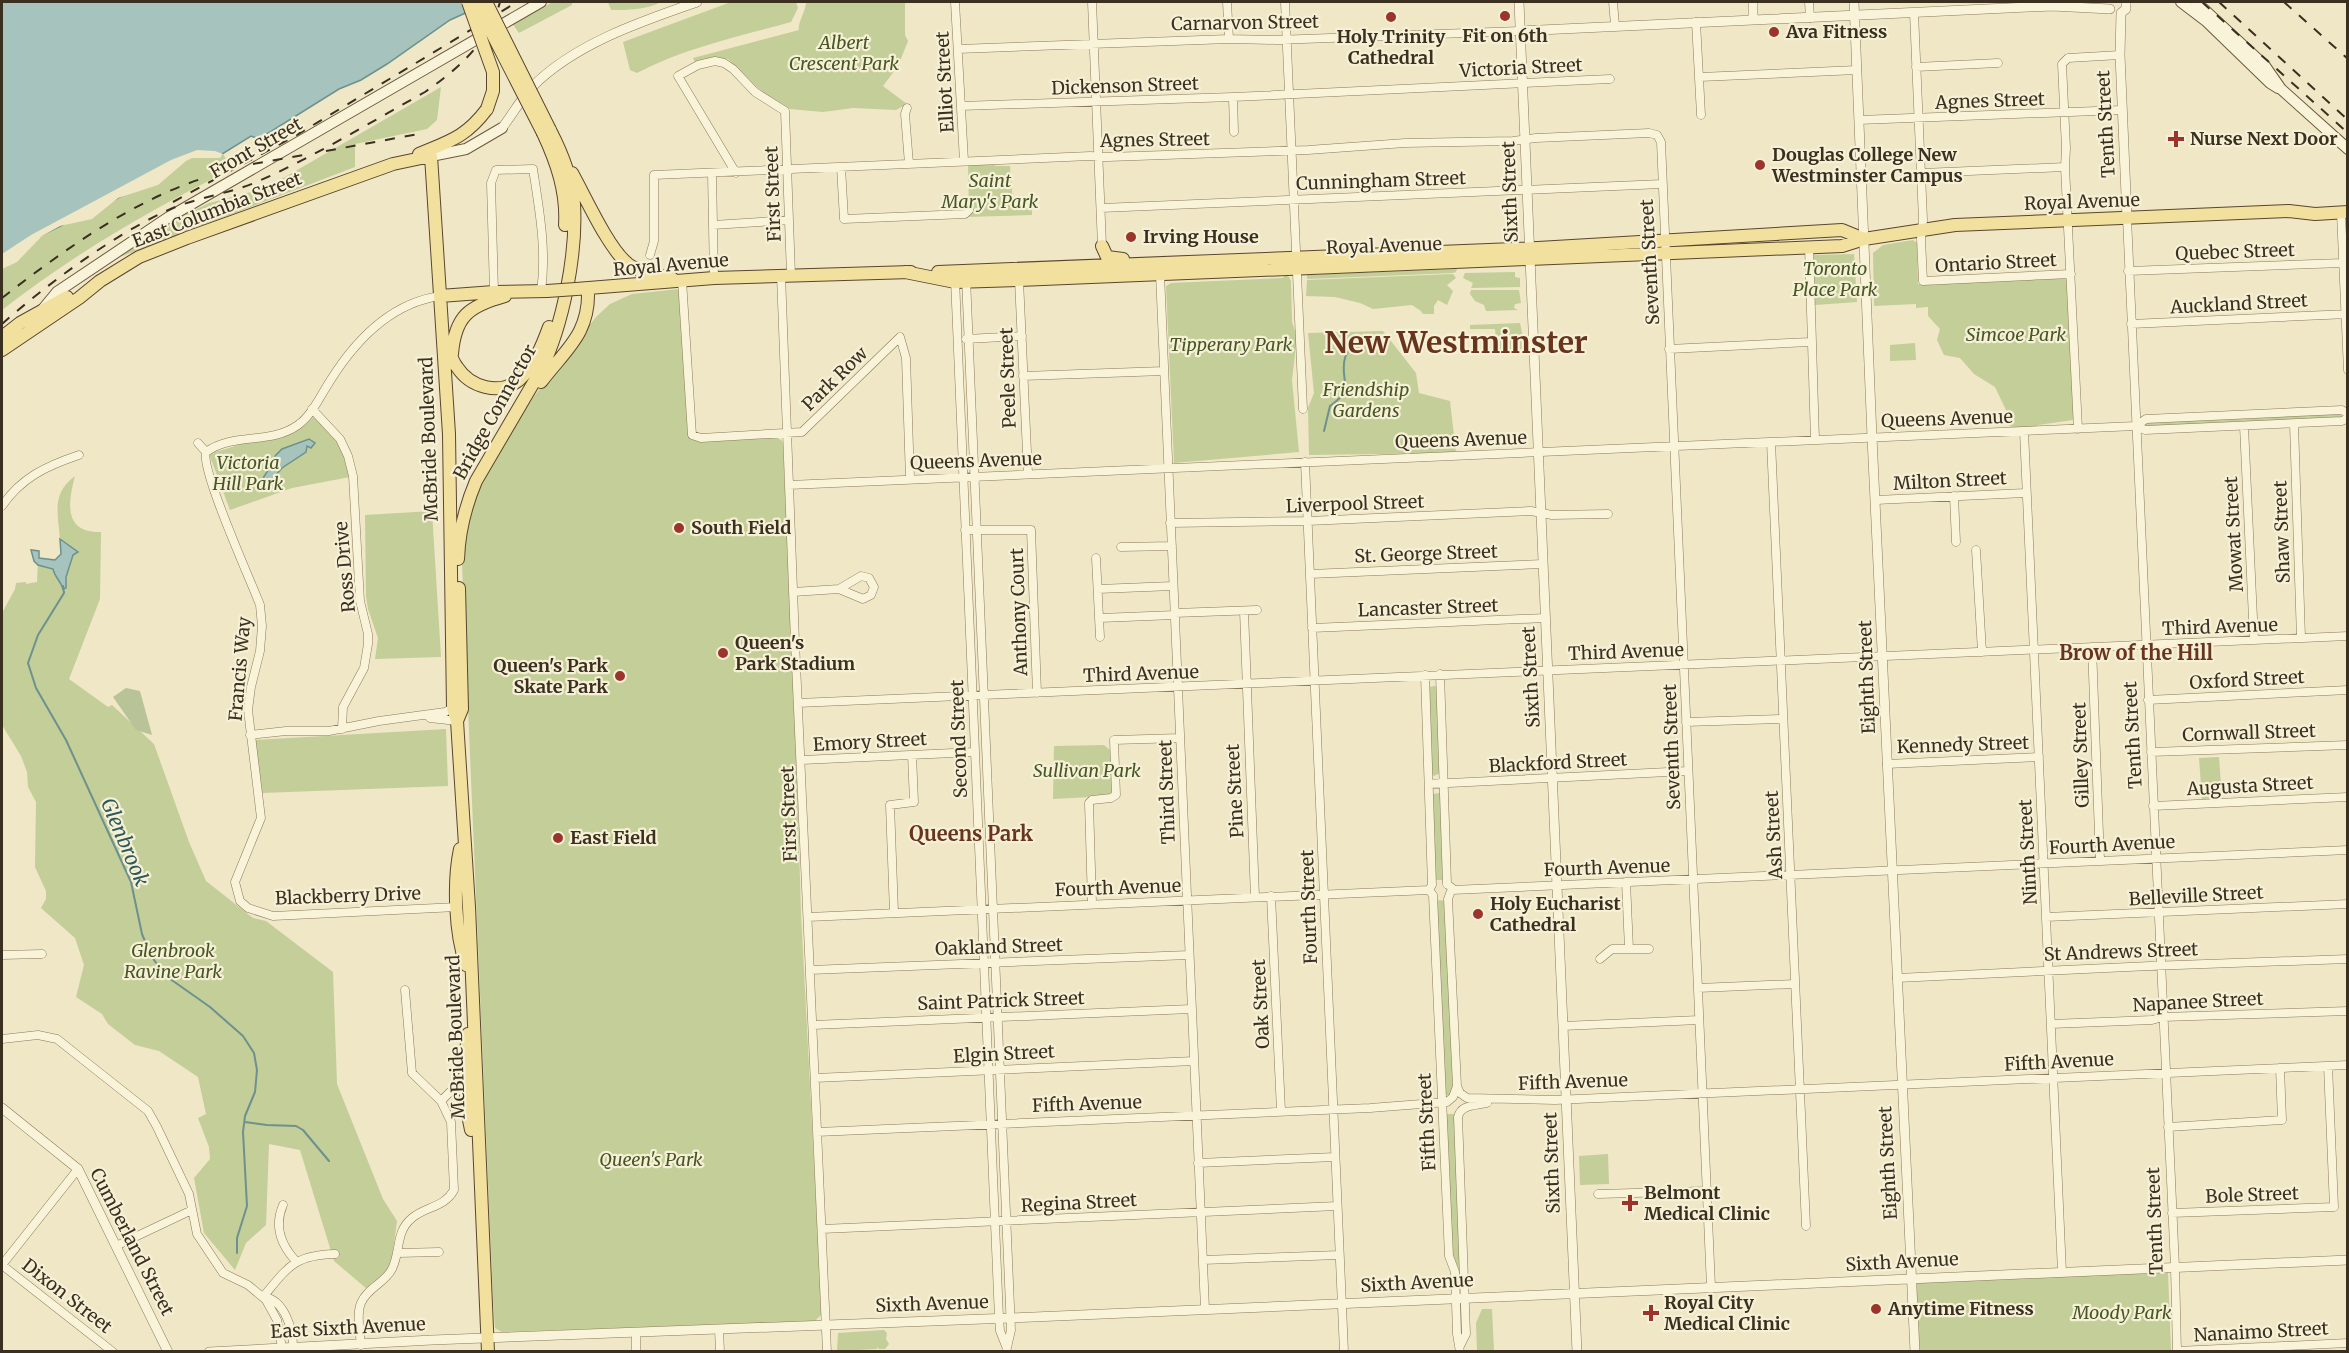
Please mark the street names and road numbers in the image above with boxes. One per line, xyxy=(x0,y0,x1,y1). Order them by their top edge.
street label: Carnarvon Street xyxy=(1171,10,1319,35)
street label: Elliot Street xyxy=(930,31,959,133)
street label: Victoria Street xyxy=(1458,53,1583,82)
street label: Tenth Street xyxy=(2091,70,2120,178)
street label: Dickenson Street xyxy=(1051,71,1199,100)
street label: Agnes Street xyxy=(1934,87,2045,114)
street label: Front Street xyxy=(205,112,306,183)
street label: Agnes Street xyxy=(1099,127,1210,152)
street label: Sixth Street xyxy=(1496,141,1523,243)
street label: First Street xyxy=(759,146,786,242)
street label: Cunningham Street xyxy=(1296,166,1466,195)
street label: East Columbia Street xyxy=(129,167,305,253)
street label: Royal Avenue xyxy=(2024,188,2140,215)
street label: Seventh Street xyxy=(1635,198,1664,326)
street label: Royal Avenue xyxy=(1326,232,1442,259)
street label: Quebec Street xyxy=(2175,238,2295,265)
street label: Royal Avenue xyxy=(612,248,730,281)
street label: Ontario Street xyxy=(1935,248,2057,277)
street label: Auckland Street xyxy=(2169,288,2308,319)
street label: Peele Street xyxy=(994,327,1021,429)
street label: Bridge Connector xyxy=(448,340,541,483)
street label: Park Row xyxy=(797,341,873,416)
street label: McBride Boulevard xyxy=(414,356,443,522)
street label: Queens Avenue xyxy=(1881,405,2013,432)
street label: Queens Avenue xyxy=(1395,426,1527,453)
street label: Queens Avenue xyxy=(910,447,1042,474)
street label: Milton Street xyxy=(1893,466,2007,495)
street label: Mowat Street xyxy=(2219,476,2248,592)
street label: Shaw Street xyxy=(2268,480,2295,584)
street label: Liverpool Street xyxy=(1285,490,1425,517)
street label: Ross Drive xyxy=(329,520,360,614)
street label: St. George Street xyxy=(1354,540,1498,567)
street label: Anthony Court xyxy=(1005,548,1032,677)
street label: Lancaster Street xyxy=(1357,594,1499,621)
street label: Third Avenue xyxy=(2162,613,2278,640)
street label: Francis Way xyxy=(223,615,256,722)
street label: Eighth Street xyxy=(1853,620,1880,734)
street label: Sixth Street xyxy=(1516,626,1545,728)
street label: Third Avenue xyxy=(1568,638,1684,665)
street label: Third Avenue xyxy=(1083,660,1199,687)
street label: Oxford Street xyxy=(2189,665,2305,694)
street label: Second Street xyxy=(945,679,972,799)
street label: Tenth Street xyxy=(2118,681,2147,789)
street label: Seventh Street xyxy=(1658,684,1685,810)
street label: Gilley Street xyxy=(2067,702,2094,808)
street label: Cornwall Street xyxy=(2182,719,2316,746)
street label: Emory Street xyxy=(812,727,928,756)
street label: Kennedy Street xyxy=(1896,731,2030,758)
street label: Third Street xyxy=(1153,739,1180,845)
street label: Pine Street xyxy=(1221,743,1248,839)
street label: Blackford Street xyxy=(1488,747,1628,778)
street label: First Street xyxy=(775,766,802,862)
street label: Augusta Street xyxy=(2185,771,2314,800)
street label: Ash Street xyxy=(1760,790,1787,881)
street label: Ninth Street xyxy=(2013,799,2042,905)
street label: Fourth Avenue xyxy=(2048,830,2176,859)
street label: Fourth Street xyxy=(1295,849,1322,965)
street label: Fourth Avenue xyxy=(1543,854,1671,881)
street label: Fourth Avenue xyxy=(1054,874,1182,901)
street label: Belleville Street xyxy=(2128,880,2264,911)
street label: Blackberry Drive xyxy=(275,881,421,910)
street label: Oakland Street xyxy=(935,933,1063,960)
street label: St Andrews Street xyxy=(2043,937,2199,966)
street label: McBride Boulevard xyxy=(441,954,470,1120)
street label: Oak Street xyxy=(1247,959,1274,1049)
street label: Saint Patrick Street xyxy=(917,986,1085,1015)
street label: Napanee Street xyxy=(2132,987,2264,1016)
street label: Elgin Street xyxy=(953,1039,1055,1068)
street label: Fifth Avenue xyxy=(2004,1047,2114,1076)
street label: Fifth Avenue xyxy=(1518,1068,1628,1095)
street label: Fifth Street xyxy=(1412,1072,1441,1172)
street label: Fifth Avenue xyxy=(1032,1090,1142,1117)
street label: Eighth Street xyxy=(1873,1106,1902,1220)
street label: Sixth Street xyxy=(1538,1112,1565,1214)
street label: Cumberland Street xyxy=(85,1164,180,1319)
street label: Tenth Street xyxy=(2141,1167,2168,1275)
street label: Bole Street xyxy=(2205,1181,2299,1208)
street label: Regina Street xyxy=(1020,1188,1138,1217)
street label: Sixth Avenue xyxy=(1845,1247,1959,1276)
street label: Dixon Street xyxy=(18,1253,117,1338)
street label: Sixth Avenue xyxy=(1360,1268,1474,1297)
street label: Sixth Avenue xyxy=(875,1290,989,1317)
street label: East Sixth Avenue xyxy=(270,1312,426,1343)
street label: Nanaimo Street xyxy=(2193,1316,2329,1347)

